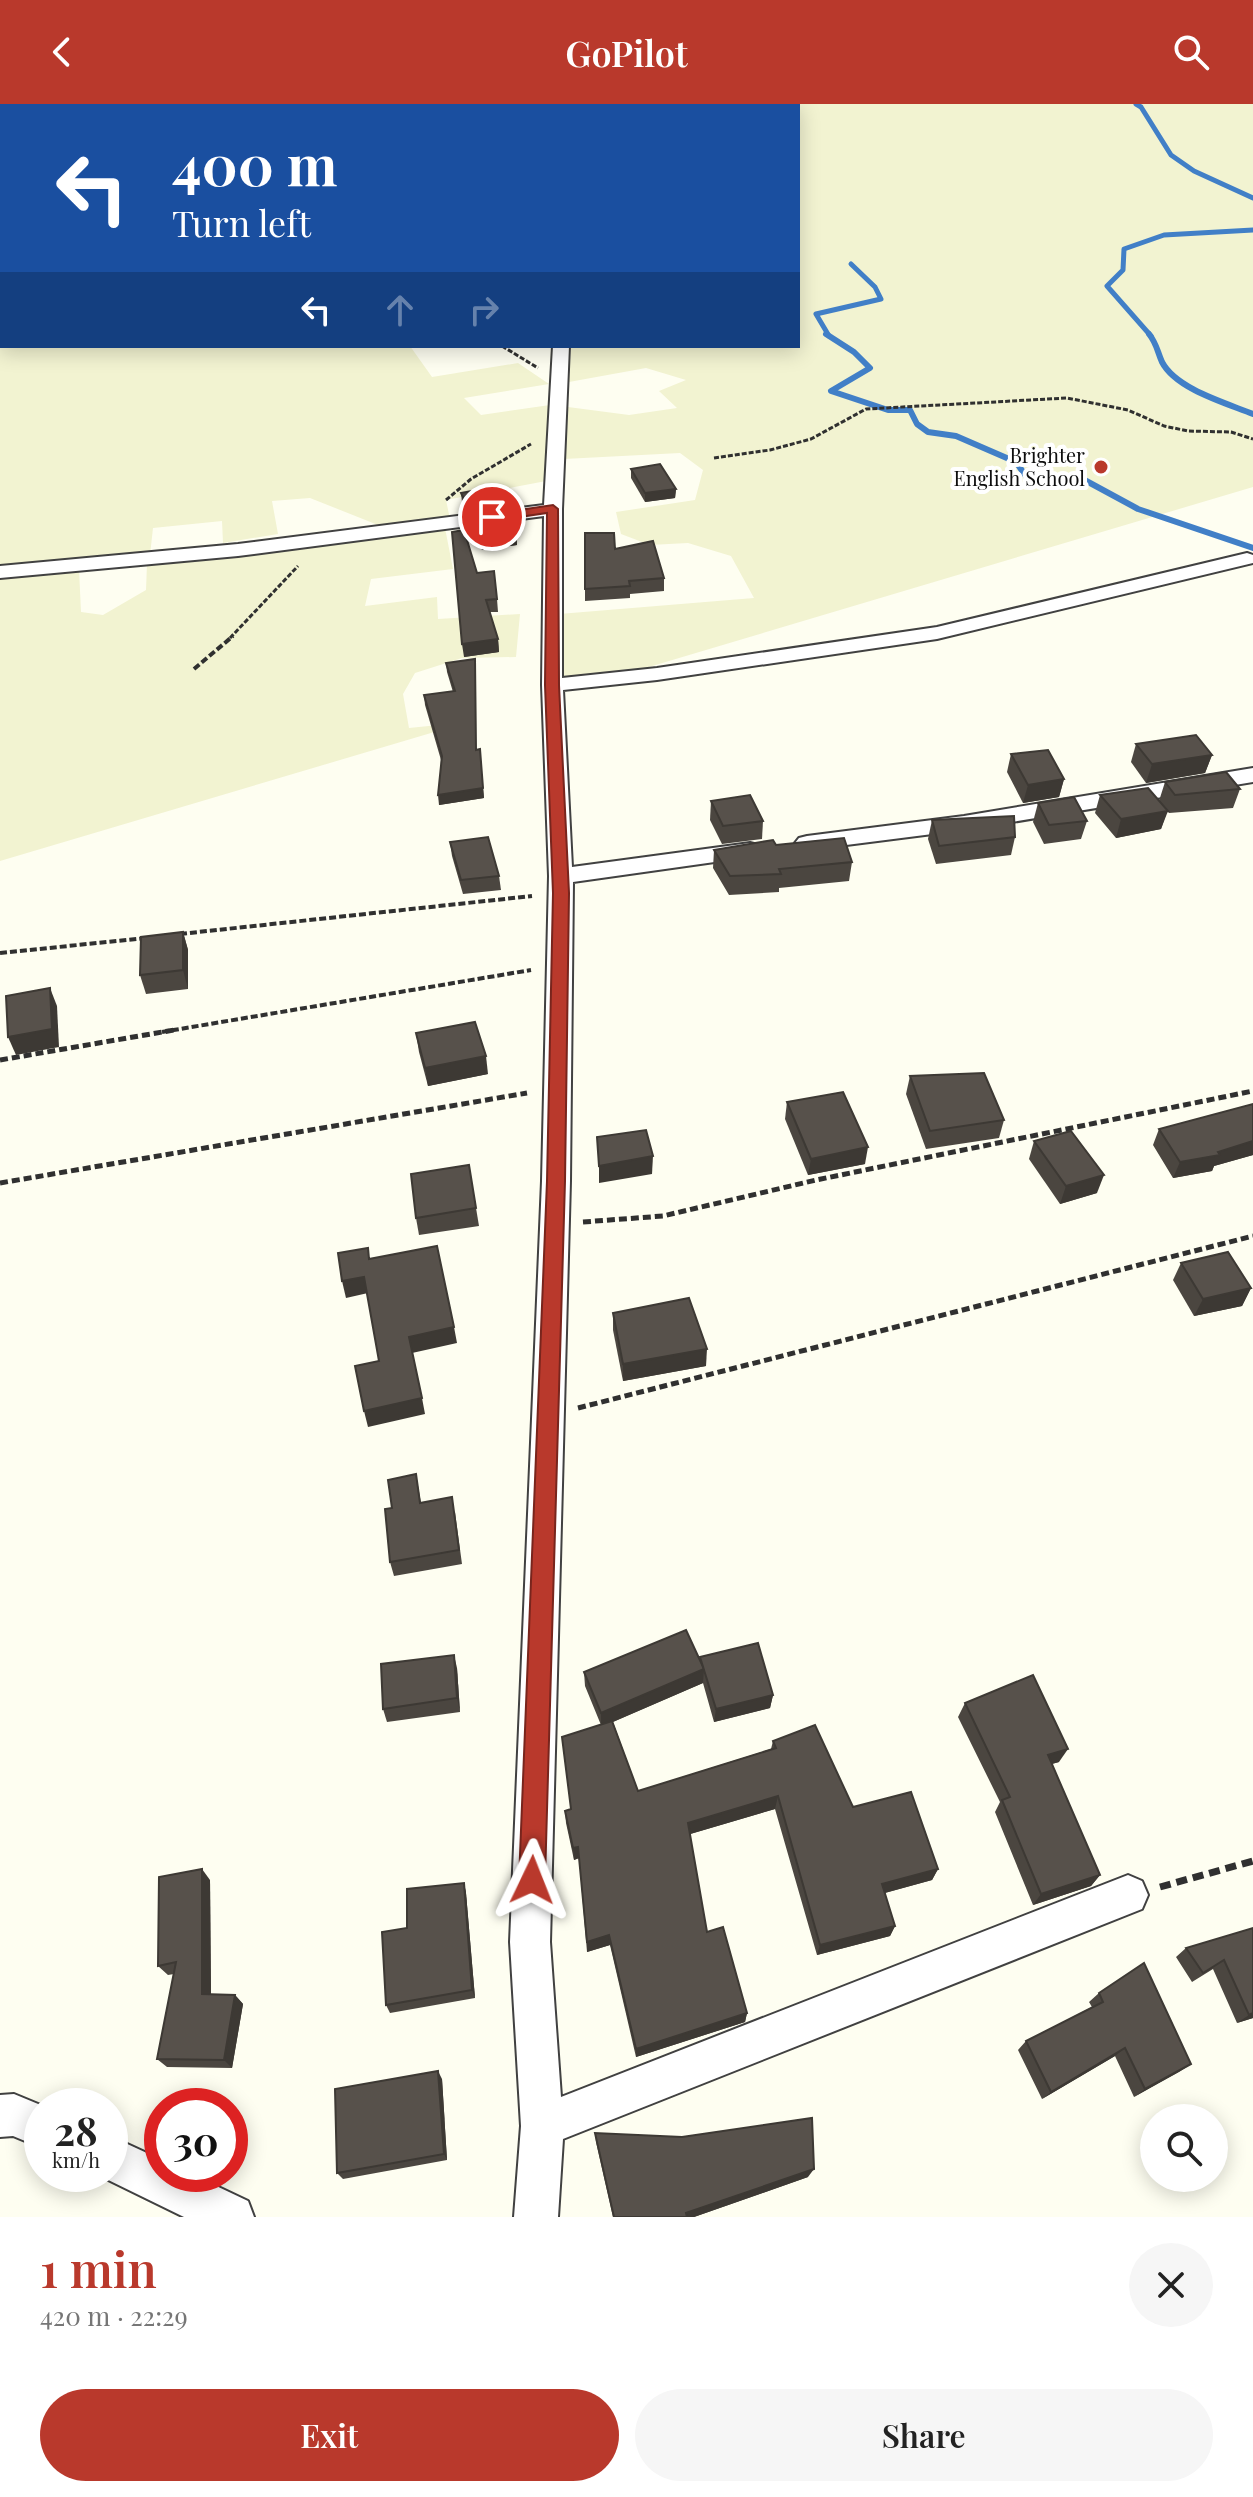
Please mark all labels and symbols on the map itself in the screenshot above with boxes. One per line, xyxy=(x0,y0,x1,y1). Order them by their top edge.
place label: Brighter English School xyxy=(954,441,1085,491)
marker: Brighter English School xyxy=(1092,458,1110,476)
pin xyxy=(458,483,526,551)
position arrow xyxy=(490,1838,574,1922)
speed limit sign: 30 xyxy=(144,2088,248,2192)

